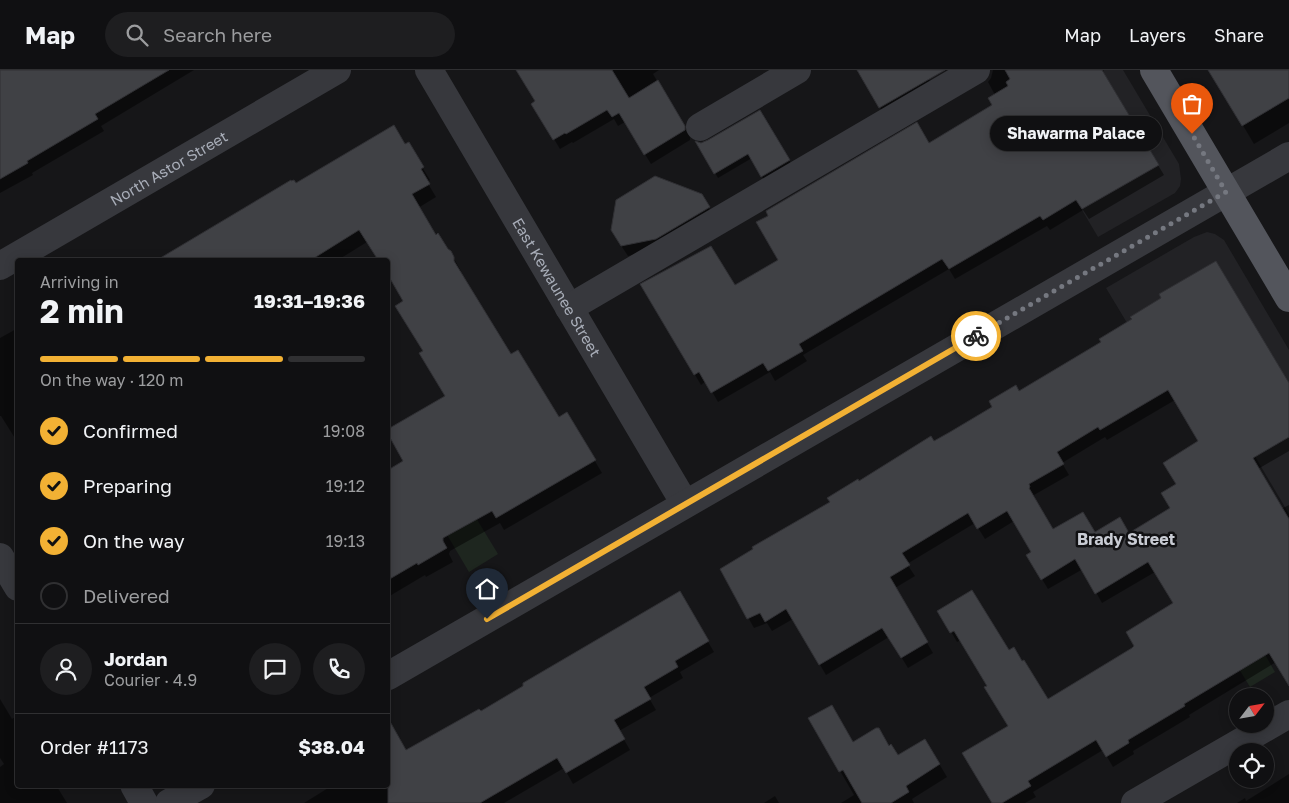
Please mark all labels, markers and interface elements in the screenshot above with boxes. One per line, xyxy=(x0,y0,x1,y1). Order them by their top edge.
search box xyxy=(105,12,455,57)
text: Map xyxy=(25,20,75,49)
icon: search xyxy=(123,21,151,49)
text: Search here xyxy=(163,23,272,46)
text: Map xyxy=(1064,24,1101,46)
text: Layers xyxy=(1129,24,1186,46)
text: Share xyxy=(1214,24,1264,46)
pin xyxy=(1171,83,1213,134)
icon: bag xyxy=(1178,90,1206,118)
callout: Shawarma Palace xyxy=(990,116,1162,152)
text: Shawarma Palace xyxy=(1007,123,1145,143)
street label: North Astor Street xyxy=(107,127,230,209)
street label: East Kewaunee Street xyxy=(509,214,605,360)
text: Arriving in xyxy=(40,272,119,292)
text: 19:31–19:36 xyxy=(254,289,365,312)
text: 2 min xyxy=(40,292,124,330)
courier xyxy=(951,311,1001,361)
icon: bike xyxy=(962,322,990,350)
text: On the way · 120 m xyxy=(40,370,183,390)
icon: check xyxy=(40,417,68,445)
text: Confirmed xyxy=(83,419,178,442)
text: 19:08 xyxy=(323,421,365,441)
icon: check xyxy=(40,472,68,500)
text: Preparing xyxy=(83,474,172,497)
text: 19:12 xyxy=(326,476,365,496)
icon: check xyxy=(40,527,68,555)
text: On the way xyxy=(83,529,185,552)
district label: Brady Street xyxy=(1077,529,1175,549)
text: 19:13 xyxy=(326,531,365,551)
pin xyxy=(466,568,508,619)
icon: home xyxy=(473,575,501,603)
text: Delivered xyxy=(83,584,170,607)
button: person xyxy=(40,643,92,695)
button: chat xyxy=(249,643,301,695)
button: phone xyxy=(313,643,365,695)
text: Jordan xyxy=(104,647,168,670)
text: Courier · 4.9 xyxy=(104,670,197,690)
north arrow xyxy=(1229,688,1274,732)
map controls xyxy=(1229,688,1274,788)
text: Order #1173 xyxy=(40,735,149,758)
text: $38.04 xyxy=(298,735,365,758)
button: locate xyxy=(1229,743,1274,788)

